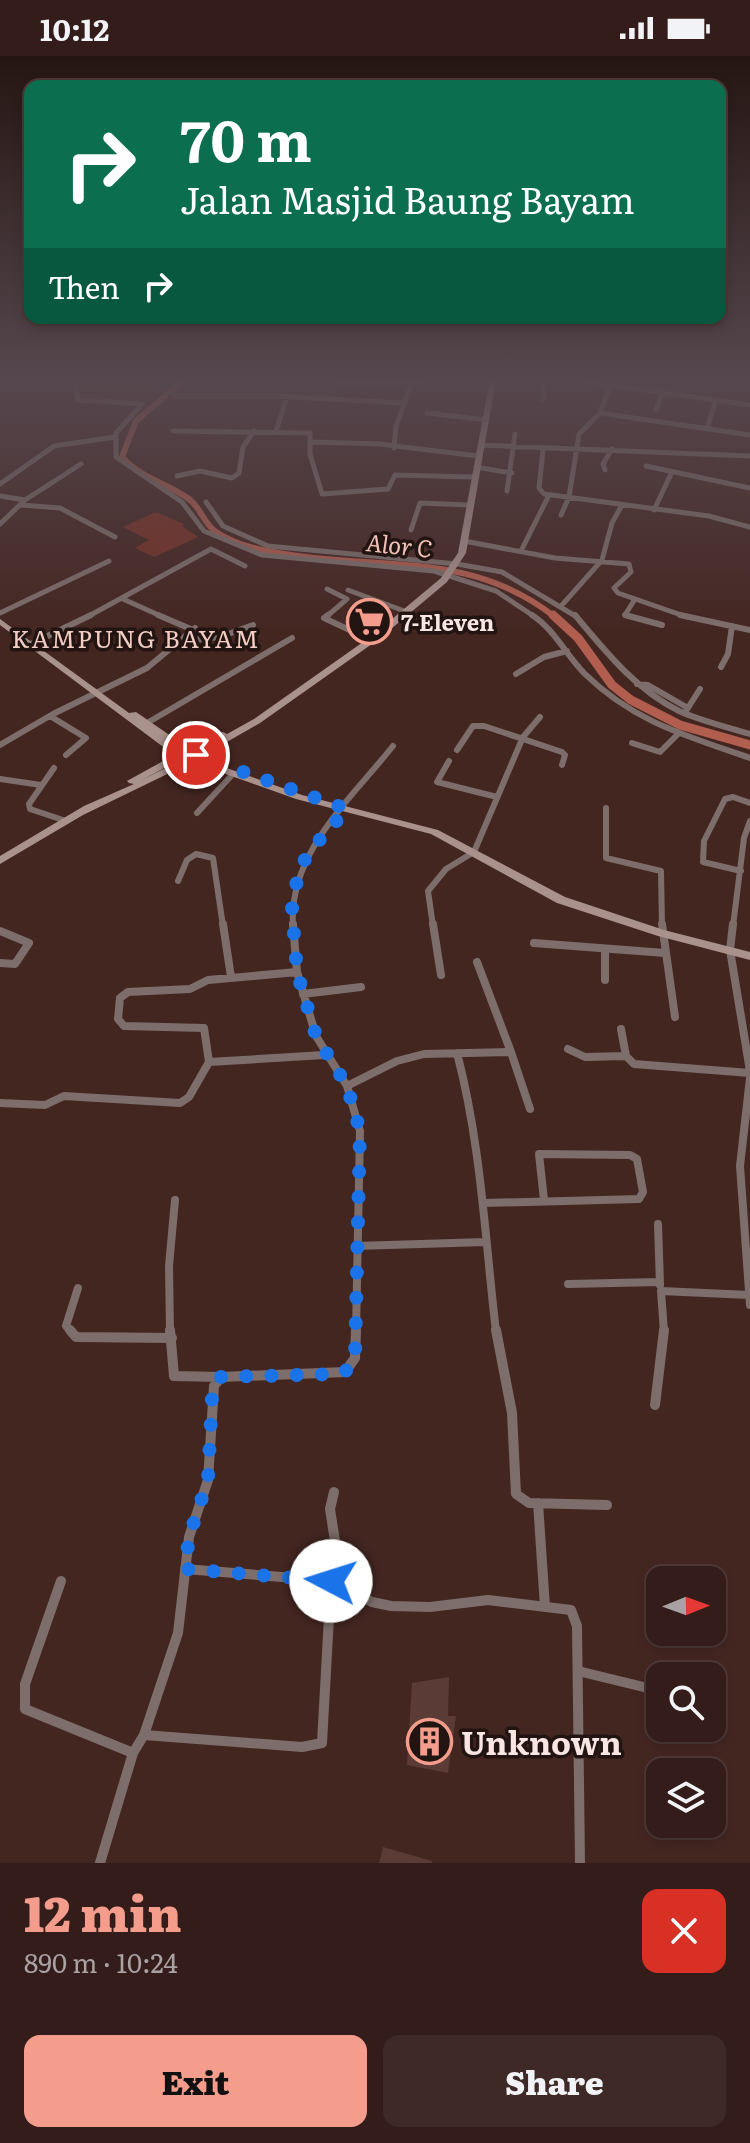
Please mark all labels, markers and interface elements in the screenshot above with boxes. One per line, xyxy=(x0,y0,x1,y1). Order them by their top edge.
text: 10:12 xyxy=(40,6,109,50)
text: 70 m xyxy=(180,96,312,179)
icon: right xyxy=(48,112,152,216)
text: Jalan Masjid Baung Bayam xyxy=(180,172,635,225)
text: Then xyxy=(48,264,120,308)
icon: right xyxy=(136,264,180,308)
water label: Alor C xyxy=(364,523,434,565)
supermarket icon: 7-Eleven xyxy=(346,597,394,645)
place label: 7-Eleven xyxy=(401,605,494,638)
district label: KAMPUNG BAYAM xyxy=(11,620,261,655)
pin xyxy=(162,721,230,789)
icon: arrive xyxy=(174,733,218,777)
position arrow xyxy=(289,1539,373,1623)
north arrow xyxy=(646,1566,726,1646)
map controls xyxy=(646,1566,726,1838)
button: search xyxy=(646,1662,726,1742)
building icon: Unknown xyxy=(406,1717,454,1765)
place label: Unknown xyxy=(461,1717,622,1765)
button: layers xyxy=(646,1758,726,1838)
text: 12 min xyxy=(24,1876,182,1947)
button: close xyxy=(642,1889,726,1973)
text: 890 m · 10:24 xyxy=(24,1942,178,1981)
button: Exit xyxy=(24,2035,367,2127)
button: Share xyxy=(383,2035,726,2127)

